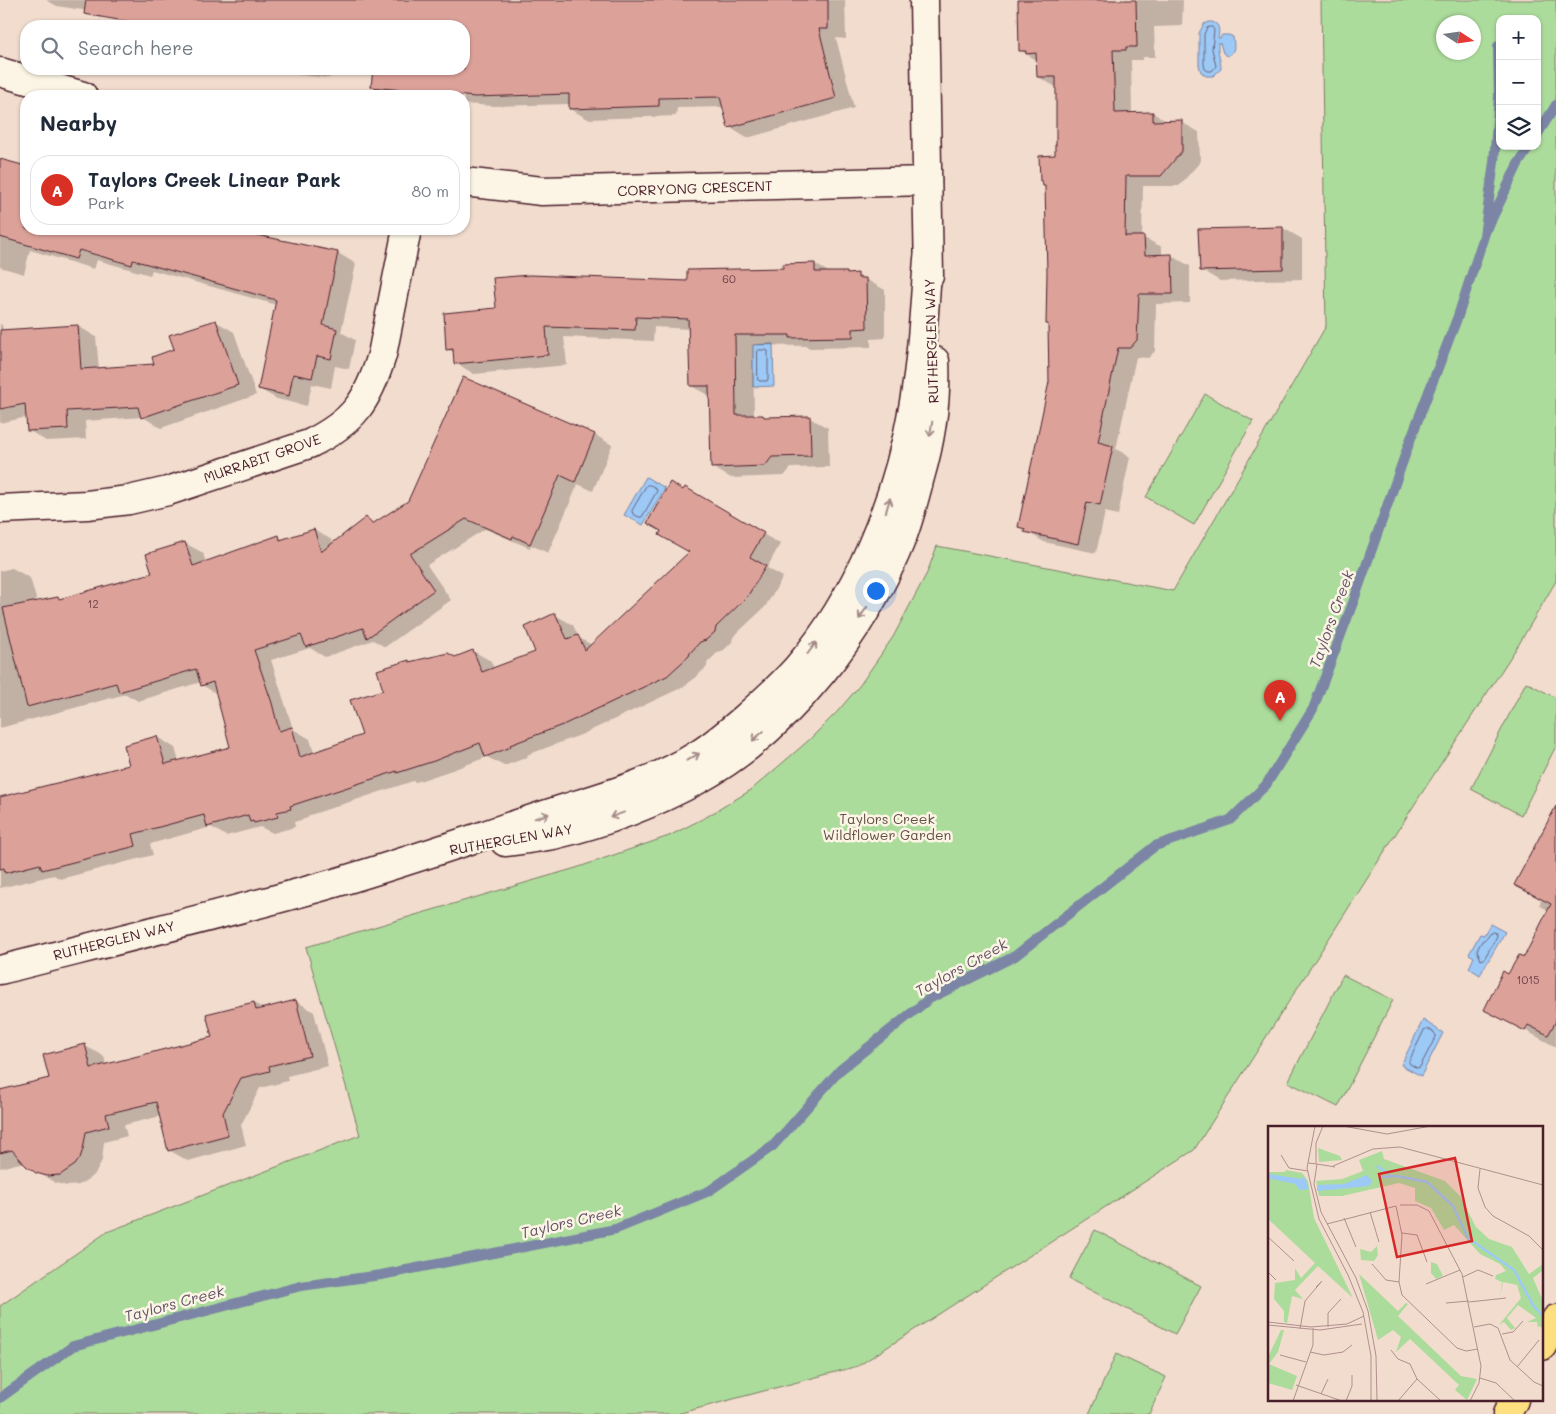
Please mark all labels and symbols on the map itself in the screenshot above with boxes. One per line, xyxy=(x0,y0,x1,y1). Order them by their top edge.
north arrow xyxy=(1436,15,1481,60)
street label: CORRYONG CRESCENT xyxy=(617,176,773,200)
house number: 60 xyxy=(722,271,736,286)
street label: RUTHERGLEN WAY xyxy=(919,278,943,404)
one-way arrow xyxy=(926,421,936,437)
street label: MURRABIT GROVE xyxy=(201,429,323,487)
one-way arrow xyxy=(883,497,893,513)
water label: Taylors Creek xyxy=(1304,566,1358,671)
your location xyxy=(863,578,889,604)
house number: 12 xyxy=(87,596,99,611)
one-way arrow xyxy=(858,606,868,620)
one-way arrow xyxy=(807,641,817,655)
pin: A xyxy=(1264,680,1296,721)
one-way arrow xyxy=(752,731,765,742)
one-way arrow xyxy=(686,752,700,762)
park label: Taylors Creek Wildflower Garden xyxy=(823,809,951,844)
one-way arrow xyxy=(534,811,549,820)
one-way arrow xyxy=(610,811,626,820)
street label: RUTHERGLEN WAY xyxy=(448,819,574,859)
street label: RUTHERGLEN WAY xyxy=(51,916,177,964)
water label: Taylors Creek xyxy=(911,933,1012,1001)
house number: 1015 xyxy=(1516,972,1540,987)
inset map xyxy=(1268,1126,1544,1402)
water label: Taylors Creek xyxy=(519,1199,624,1242)
water label: Taylors Creek xyxy=(122,1280,227,1326)

